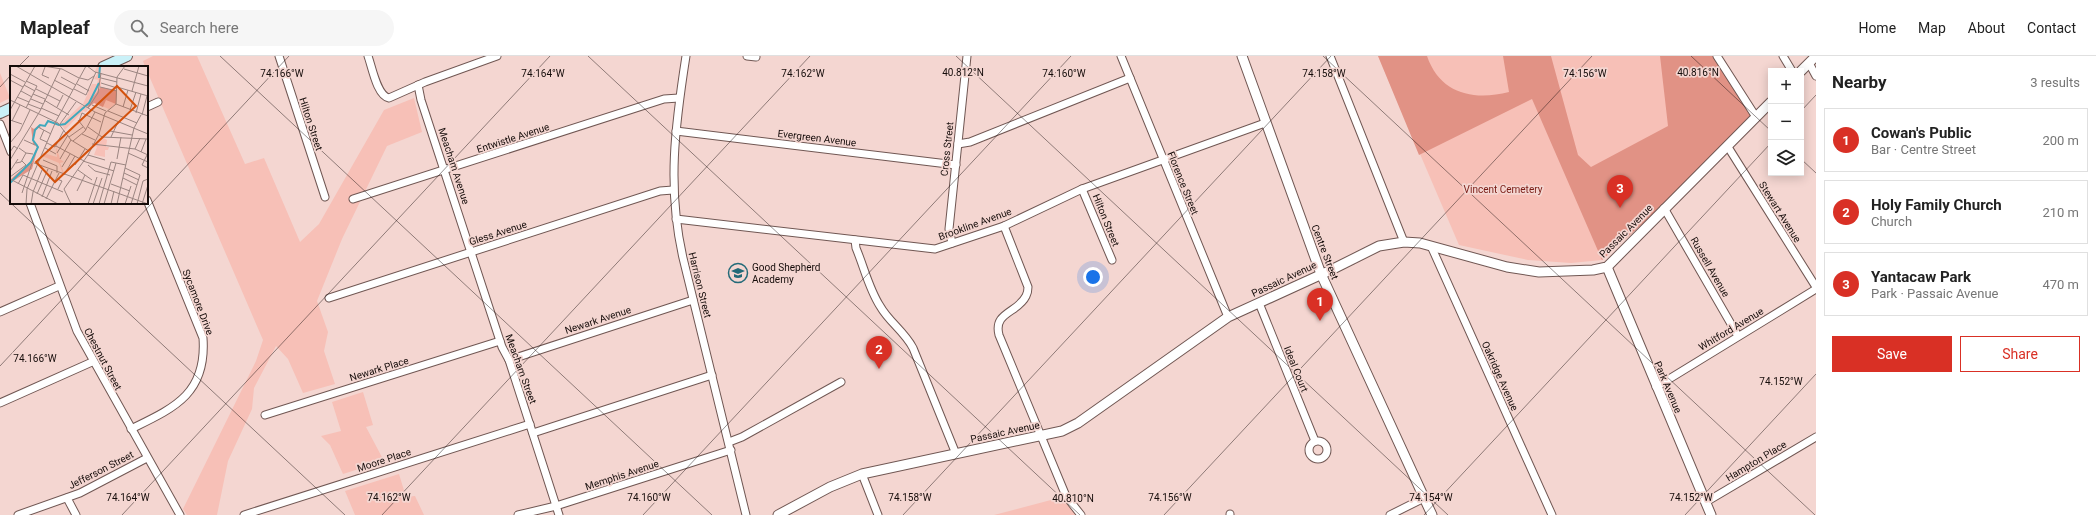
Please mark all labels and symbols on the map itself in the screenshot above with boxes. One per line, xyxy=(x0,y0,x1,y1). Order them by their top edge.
inset map xyxy=(10,66,148,204)
text: 40.812°N xyxy=(942,67,984,78)
text: 40.816°N xyxy=(1677,67,1719,78)
text: 74.166°W xyxy=(260,68,304,79)
text: 74.164°W xyxy=(521,68,565,79)
text: 74.162°W xyxy=(781,68,825,79)
text: 74.160°W xyxy=(1042,68,1086,79)
text: 74.158°W xyxy=(1302,68,1346,79)
text: 74.156°W xyxy=(1563,68,1607,79)
street label: Hilton Street xyxy=(297,96,325,152)
street label: Entwistle Avenue xyxy=(475,121,551,155)
street label: Cross Street xyxy=(939,121,955,177)
street label: Meacham Avenue xyxy=(436,126,472,206)
street label: Evergreen Avenue xyxy=(777,128,857,148)
street label: Florence Street xyxy=(1165,150,1201,216)
pin: 3 xyxy=(1607,175,1633,208)
street label: Stewart Avenue xyxy=(1757,180,1803,244)
park label: Vincent Cemetery xyxy=(1464,184,1543,195)
street label: Hilton Street xyxy=(1091,192,1121,248)
street label: Passaic Avenue xyxy=(1597,202,1655,260)
street label: Brookline Avenue xyxy=(937,206,1013,242)
street label: Gless Avenue xyxy=(468,218,528,248)
street label: Centre Street xyxy=(1309,223,1341,281)
street label: Russell Avenue xyxy=(1688,235,1732,299)
street label: Harrison Street xyxy=(687,251,713,319)
street label: Passaic Avenue xyxy=(1250,259,1318,299)
school or university icon: Good Shepherd Academy xyxy=(727,262,749,284)
place label: Good Shepherd Academy xyxy=(752,262,820,285)
your location xyxy=(1083,267,1103,287)
street label: Sycamore Drive xyxy=(180,268,216,336)
pin: 1 xyxy=(1307,288,1333,321)
street label: Newark Avenue xyxy=(563,304,633,336)
street label: Whitford Avenue xyxy=(1697,305,1765,353)
street label: Chestnut Street xyxy=(82,326,124,392)
street label: Meacham Street xyxy=(503,333,539,405)
pin: 2 xyxy=(866,336,892,369)
street label: Oakridge Avenue xyxy=(1480,340,1520,412)
street label: Ideal Court xyxy=(1282,344,1310,394)
text: 74.166°W xyxy=(13,353,57,364)
street label: Newark Place xyxy=(348,355,410,383)
street label: Park Avenue xyxy=(1652,359,1684,415)
text: 74.152°W xyxy=(1759,376,1803,387)
street label: Passaic Avenue xyxy=(969,419,1041,445)
street label: Hampton Place xyxy=(1724,439,1788,483)
street label: Moore Place xyxy=(356,446,412,474)
street label: Jefferson Street xyxy=(67,449,135,491)
street label: Memphis Avenue xyxy=(584,458,660,492)
text: 74.164°W xyxy=(106,492,150,503)
text: 74.162°W xyxy=(367,492,411,503)
text: 74.160°W xyxy=(627,492,671,503)
text: 74.158°W xyxy=(888,492,932,503)
text: 74.156°W xyxy=(1148,492,1192,503)
text: 74.154°W xyxy=(1409,492,1453,503)
text: 74.152°W xyxy=(1669,492,1713,503)
text: 40.810°N xyxy=(1052,493,1094,504)

